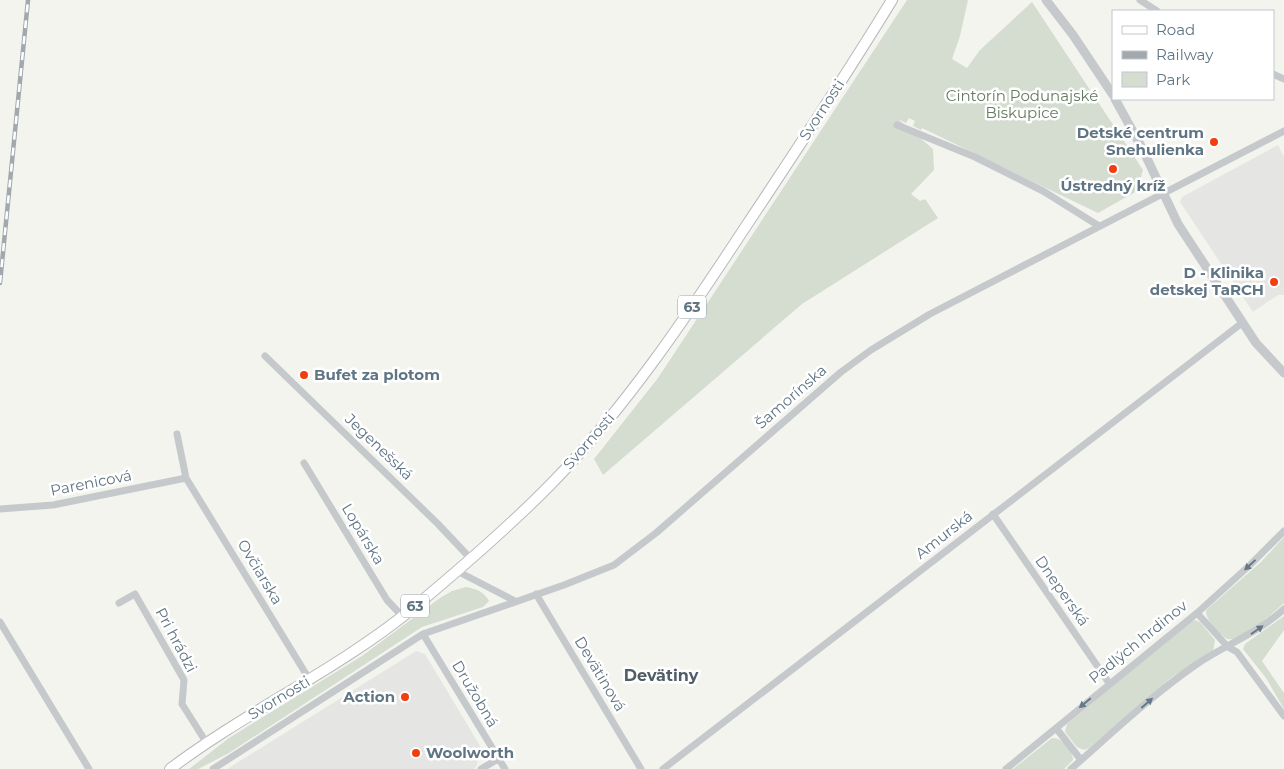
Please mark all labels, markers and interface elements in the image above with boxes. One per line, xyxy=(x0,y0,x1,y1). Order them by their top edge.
legend xyxy=(1112,10,1274,100)
text: Road xyxy=(1156,20,1195,39)
text: Railway xyxy=(1156,45,1214,64)
text: Park xyxy=(1156,70,1190,89)
street label: Svornosti xyxy=(795,76,848,144)
park label: Cintorín Podunajské Biskupice xyxy=(946,86,1098,122)
place label: Detské centrum Snehulienka xyxy=(1077,123,1204,159)
marker: Detské centrum Snehulienka xyxy=(1208,136,1220,148)
marker: Ústredný kríž xyxy=(1107,163,1119,175)
place label: Ústredný kríž xyxy=(1061,176,1165,195)
place label: D - Klinika detskej TaRCH xyxy=(1150,263,1264,299)
marker: D - Klinika detskej TaRCH xyxy=(1268,276,1280,288)
road number: 63 xyxy=(678,296,706,318)
street label: Šamorínska xyxy=(751,360,830,433)
place label: Bufet za plotom xyxy=(314,365,440,384)
marker: Bufet za plotom xyxy=(298,369,310,381)
street label: Svornosti xyxy=(559,408,619,473)
street label: Jegenešská xyxy=(341,409,417,484)
street label: Parenicová xyxy=(49,465,133,500)
street label: Lopárska xyxy=(338,500,389,568)
street label: Amurská xyxy=(911,506,976,563)
street label: Ovčiarska xyxy=(234,536,287,608)
street label: Dneperská xyxy=(1031,552,1094,630)
one-way arrow xyxy=(1244,559,1256,571)
road number: 63 xyxy=(401,594,429,618)
street label: Padlých hrdinov xyxy=(1085,595,1192,687)
street label: Pri hrádzi xyxy=(151,604,201,675)
one-way arrow xyxy=(1250,625,1264,635)
street label: Devätinová xyxy=(571,633,630,715)
street label: Družobná xyxy=(448,657,503,731)
district label: Devätiny xyxy=(624,666,699,685)
street label: Svornosti xyxy=(244,672,313,724)
place label: Action xyxy=(342,687,395,706)
marker: Action xyxy=(399,691,411,703)
one-way arrow xyxy=(1141,697,1154,708)
one-way arrow xyxy=(1078,698,1091,709)
place label: Woolworth xyxy=(426,743,514,762)
marker: Woolworth xyxy=(410,747,422,759)

